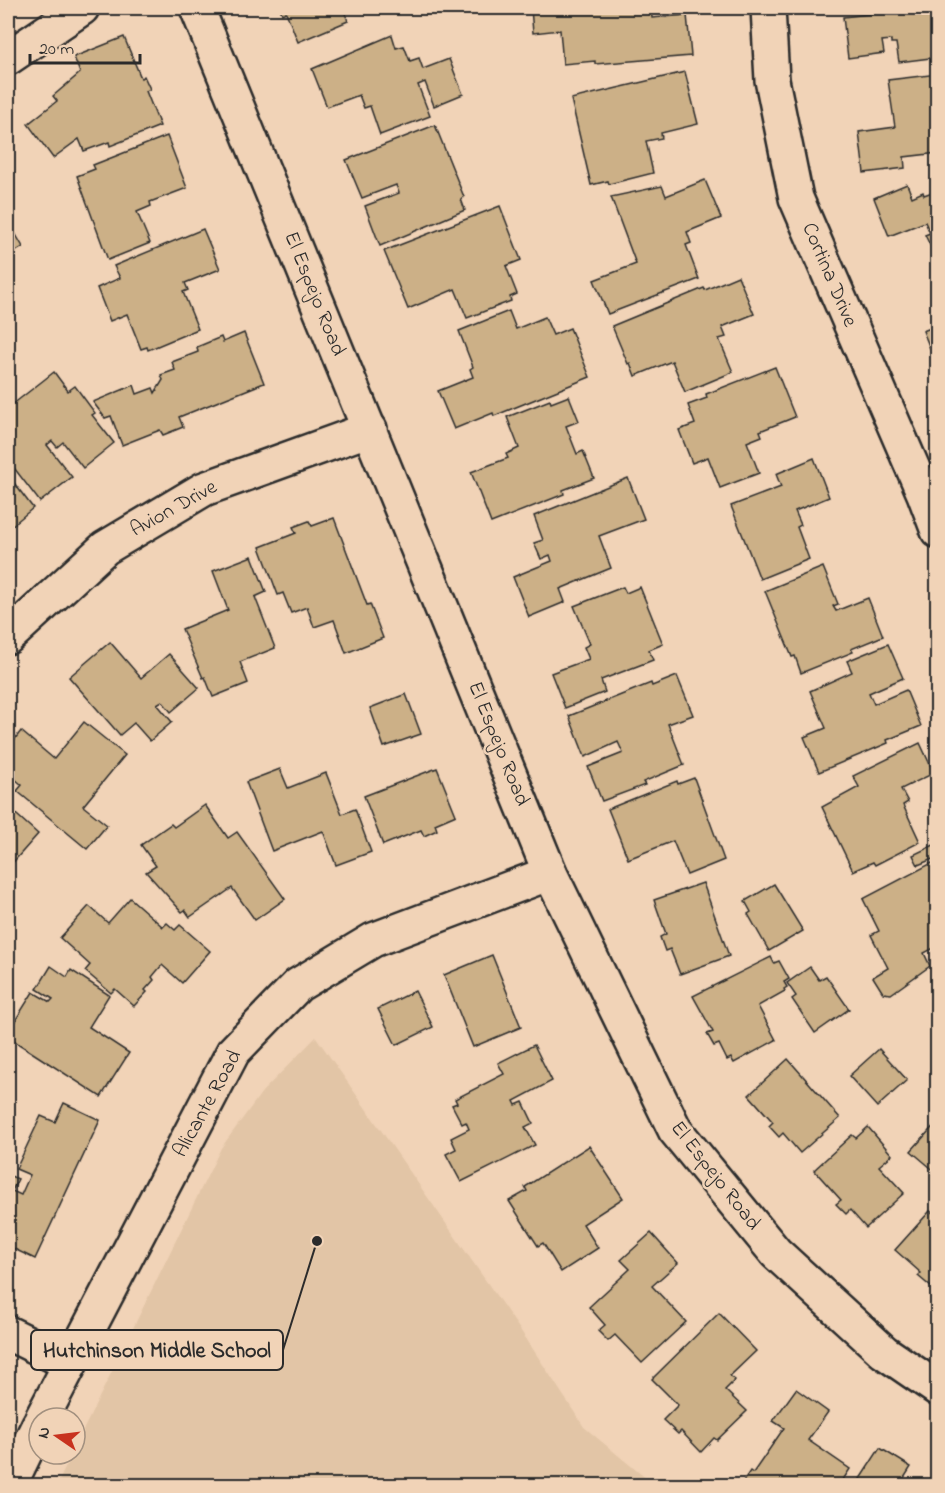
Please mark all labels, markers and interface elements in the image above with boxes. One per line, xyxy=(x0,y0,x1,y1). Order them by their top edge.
scale bar xyxy=(30,27,140,65)
text: 20 m xyxy=(39,37,74,63)
street label: Cortina Drive xyxy=(794,218,865,332)
street label: El Espejo Road xyxy=(275,227,353,361)
street label: Avion Drive xyxy=(125,473,223,545)
street label: El Espejo Road xyxy=(459,677,537,811)
street label: Alicante Road xyxy=(166,1045,250,1163)
street label: El Espejo Road xyxy=(663,1115,768,1237)
callout: Hutchinson Middle School xyxy=(31,1330,283,1370)
text: Hutchinson Middle School xyxy=(43,1336,271,1368)
north arrow xyxy=(27,1406,87,1466)
text: N xyxy=(31,1425,57,1441)

